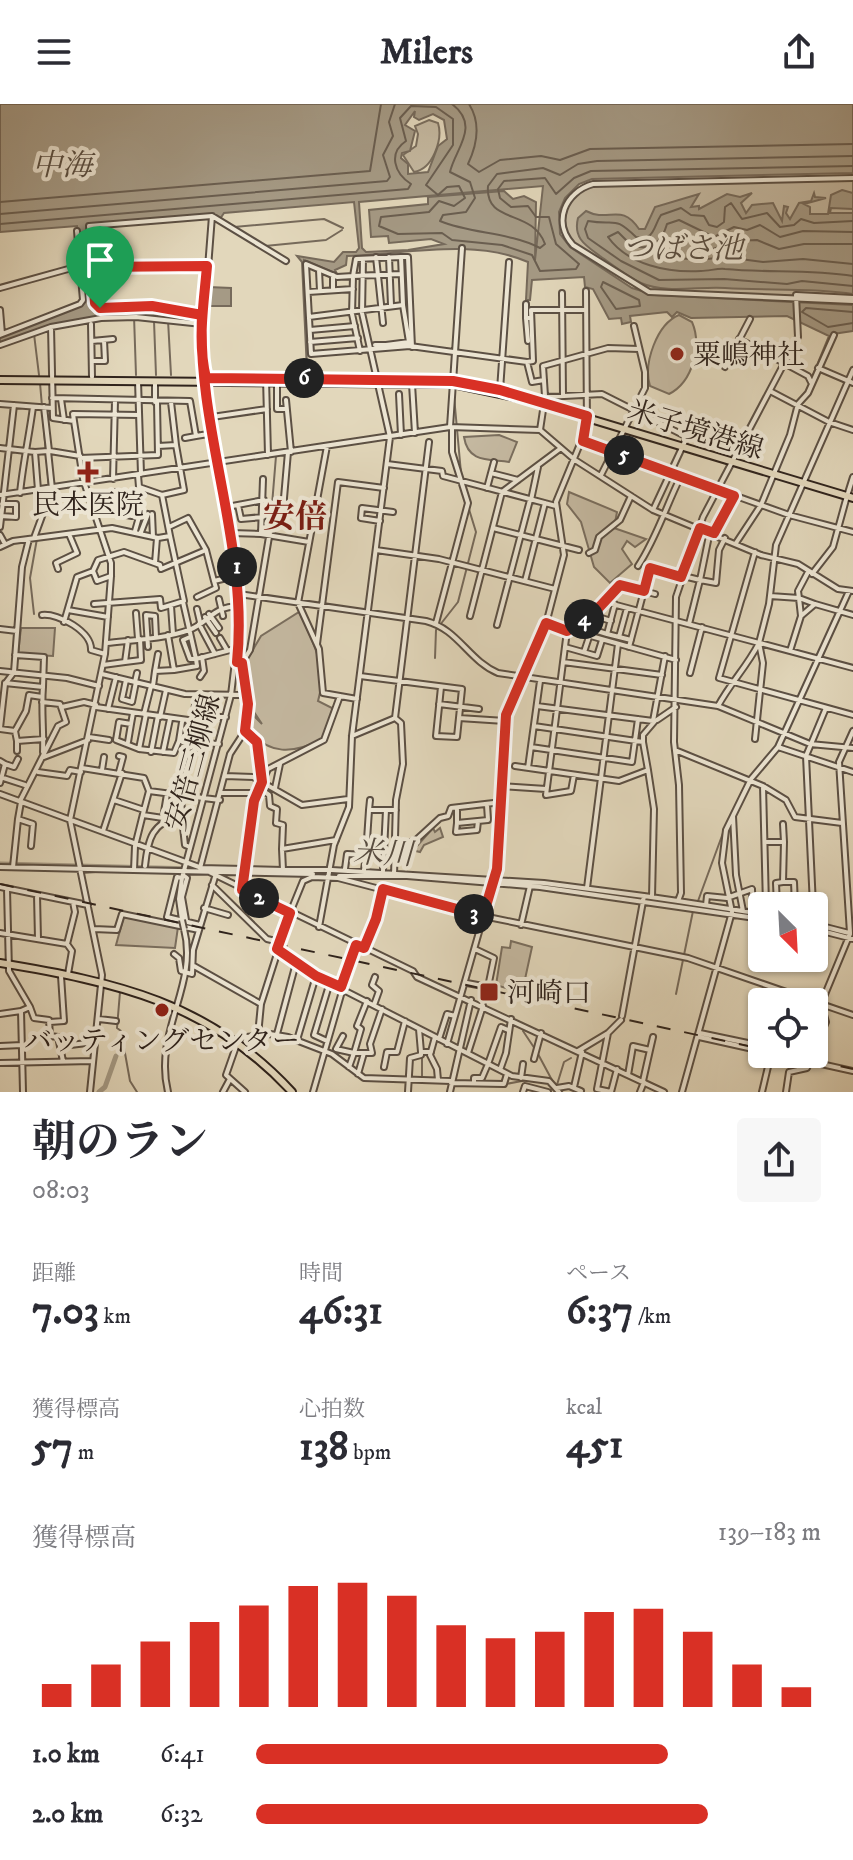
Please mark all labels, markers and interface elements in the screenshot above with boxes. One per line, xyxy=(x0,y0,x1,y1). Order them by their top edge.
icon: menu xyxy=(32,30,76,74)
text: Milers xyxy=(380,30,473,75)
icon: share xyxy=(777,30,821,74)
water label: 中海 xyxy=(32,148,96,185)
pin xyxy=(66,226,134,308)
water label: つばさ池 xyxy=(623,231,746,268)
icon: arrive xyxy=(78,238,122,282)
place label: 粟嶋神社 xyxy=(693,338,805,373)
marker: 粟嶋神社 xyxy=(668,345,686,363)
pin: 6 xyxy=(284,358,324,398)
text: 6 xyxy=(298,364,310,391)
street label: 米子境港線 xyxy=(623,393,768,468)
pin: 5 xyxy=(604,435,644,475)
text: 5 xyxy=(619,441,629,468)
marker: 民本医院 xyxy=(77,461,99,483)
place label: 民本医院 xyxy=(32,488,144,523)
district label: 安倍 xyxy=(263,498,327,538)
pin: 1 xyxy=(217,547,257,587)
text: 1 xyxy=(233,553,241,580)
pin: 4 xyxy=(564,599,604,639)
text: 4 xyxy=(578,605,590,632)
street label: 安倍三柳線 xyxy=(158,690,228,835)
water label: 米川 xyxy=(352,835,417,874)
pin: 2 xyxy=(239,878,279,918)
text: 2 xyxy=(254,884,264,911)
north arrow xyxy=(748,892,828,972)
map controls xyxy=(748,892,828,1068)
pin: 3 xyxy=(454,894,494,934)
text: 3 xyxy=(470,900,478,927)
place label: 河崎口 xyxy=(507,976,591,1011)
marker: 河崎口 xyxy=(478,981,500,1003)
button: locate xyxy=(748,988,828,1068)
marker: バッティングセンター xyxy=(153,1001,171,1019)
place label: バッティングセンター xyxy=(24,1024,300,1059)
text: 朝のラン xyxy=(32,1116,208,1171)
button: share xyxy=(737,1118,821,1202)
text: 08:03 xyxy=(32,1174,89,1207)
text: 距離 xyxy=(32,1260,76,1287)
text: 時間 xyxy=(299,1260,343,1287)
text: ペース xyxy=(566,1260,631,1287)
text: 7.03 xyxy=(32,1287,99,1337)
text: 46:31 xyxy=(299,1287,383,1337)
text: 6:37 xyxy=(566,1287,633,1337)
text: km xyxy=(99,1303,131,1330)
text: /km xyxy=(633,1303,671,1330)
text: kcal xyxy=(566,1394,602,1421)
text: 獲得標高 xyxy=(32,1396,120,1423)
text: 心拍数 xyxy=(299,1396,365,1423)
text: 451 xyxy=(566,1421,623,1471)
text: 57 xyxy=(32,1423,73,1473)
text: 138 xyxy=(299,1423,349,1473)
text: m xyxy=(73,1439,94,1466)
text: bpm xyxy=(349,1439,391,1466)
text: 139–183 m xyxy=(718,1516,821,1549)
text: 獲得標高 xyxy=(32,1522,136,1555)
text: 1.0 km xyxy=(32,1738,100,1771)
text: 6:41 xyxy=(160,1738,205,1771)
text: 2.0 km xyxy=(32,1798,103,1831)
text: 6:32 xyxy=(160,1798,203,1831)

